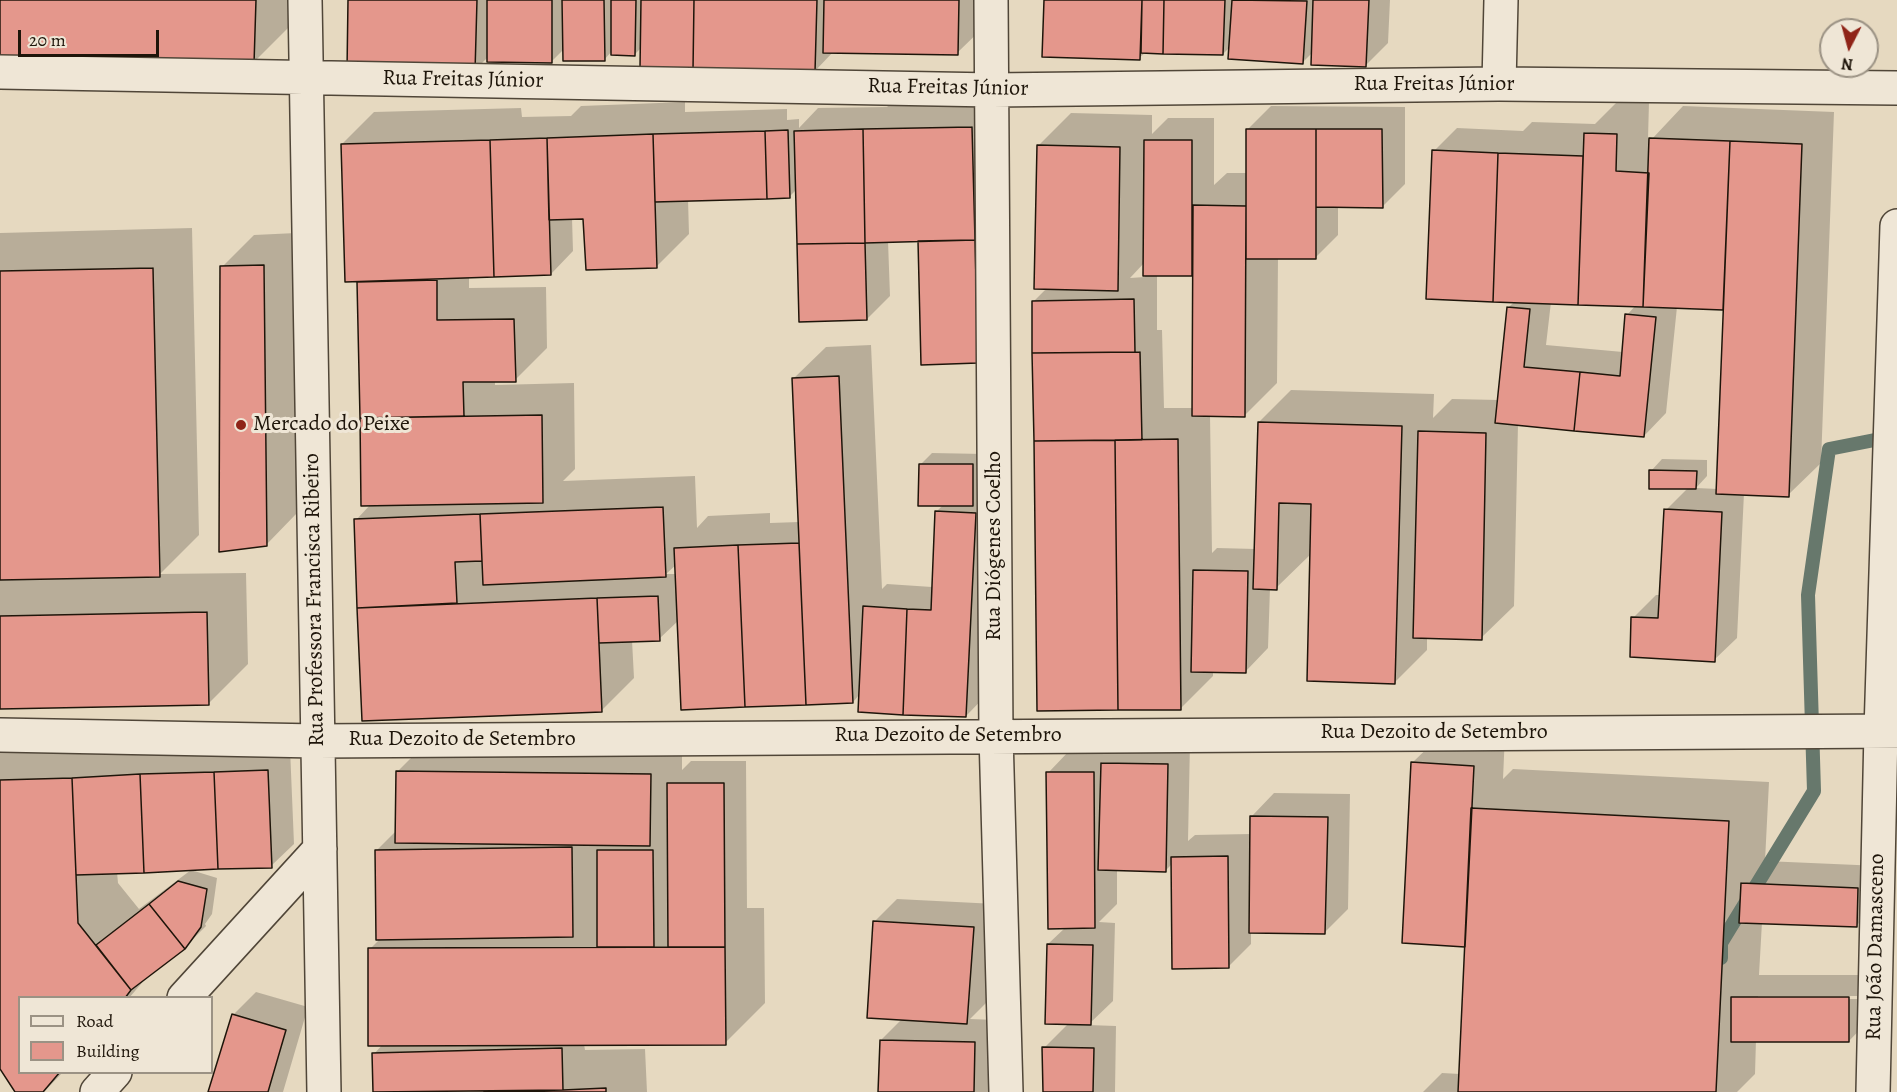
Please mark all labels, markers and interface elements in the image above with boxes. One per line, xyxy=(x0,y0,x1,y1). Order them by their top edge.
scale bar xyxy=(21,18,162,56)
north arrow xyxy=(1819,18,1879,78)
text: 20 m xyxy=(29,28,66,52)
text: N xyxy=(1840,52,1854,75)
street label: Rua Freitas Júnior xyxy=(382,65,544,95)
street label: Rua Freitas Júnior xyxy=(1353,72,1515,98)
street label: Rua Freitas Júnior xyxy=(867,73,1029,103)
place label: Mercado do Peixe xyxy=(253,412,410,438)
marker: Mercado do Peixe xyxy=(234,418,248,432)
street label: Rua Diógenes Coelho xyxy=(982,451,1008,641)
street label: Rua Professora Francisca Ribeiro xyxy=(299,453,331,747)
street label: Rua Dezoito de Setembro xyxy=(1320,720,1548,746)
street label: Rua Dezoito de Setembro xyxy=(834,723,1062,749)
street label: Rua Dezoito de Setembro xyxy=(348,727,576,753)
street label: Rua João Damasceno xyxy=(1861,853,1891,1041)
legend xyxy=(18,996,213,1074)
text: Road xyxy=(76,1009,113,1033)
text: Building xyxy=(76,1039,140,1063)

